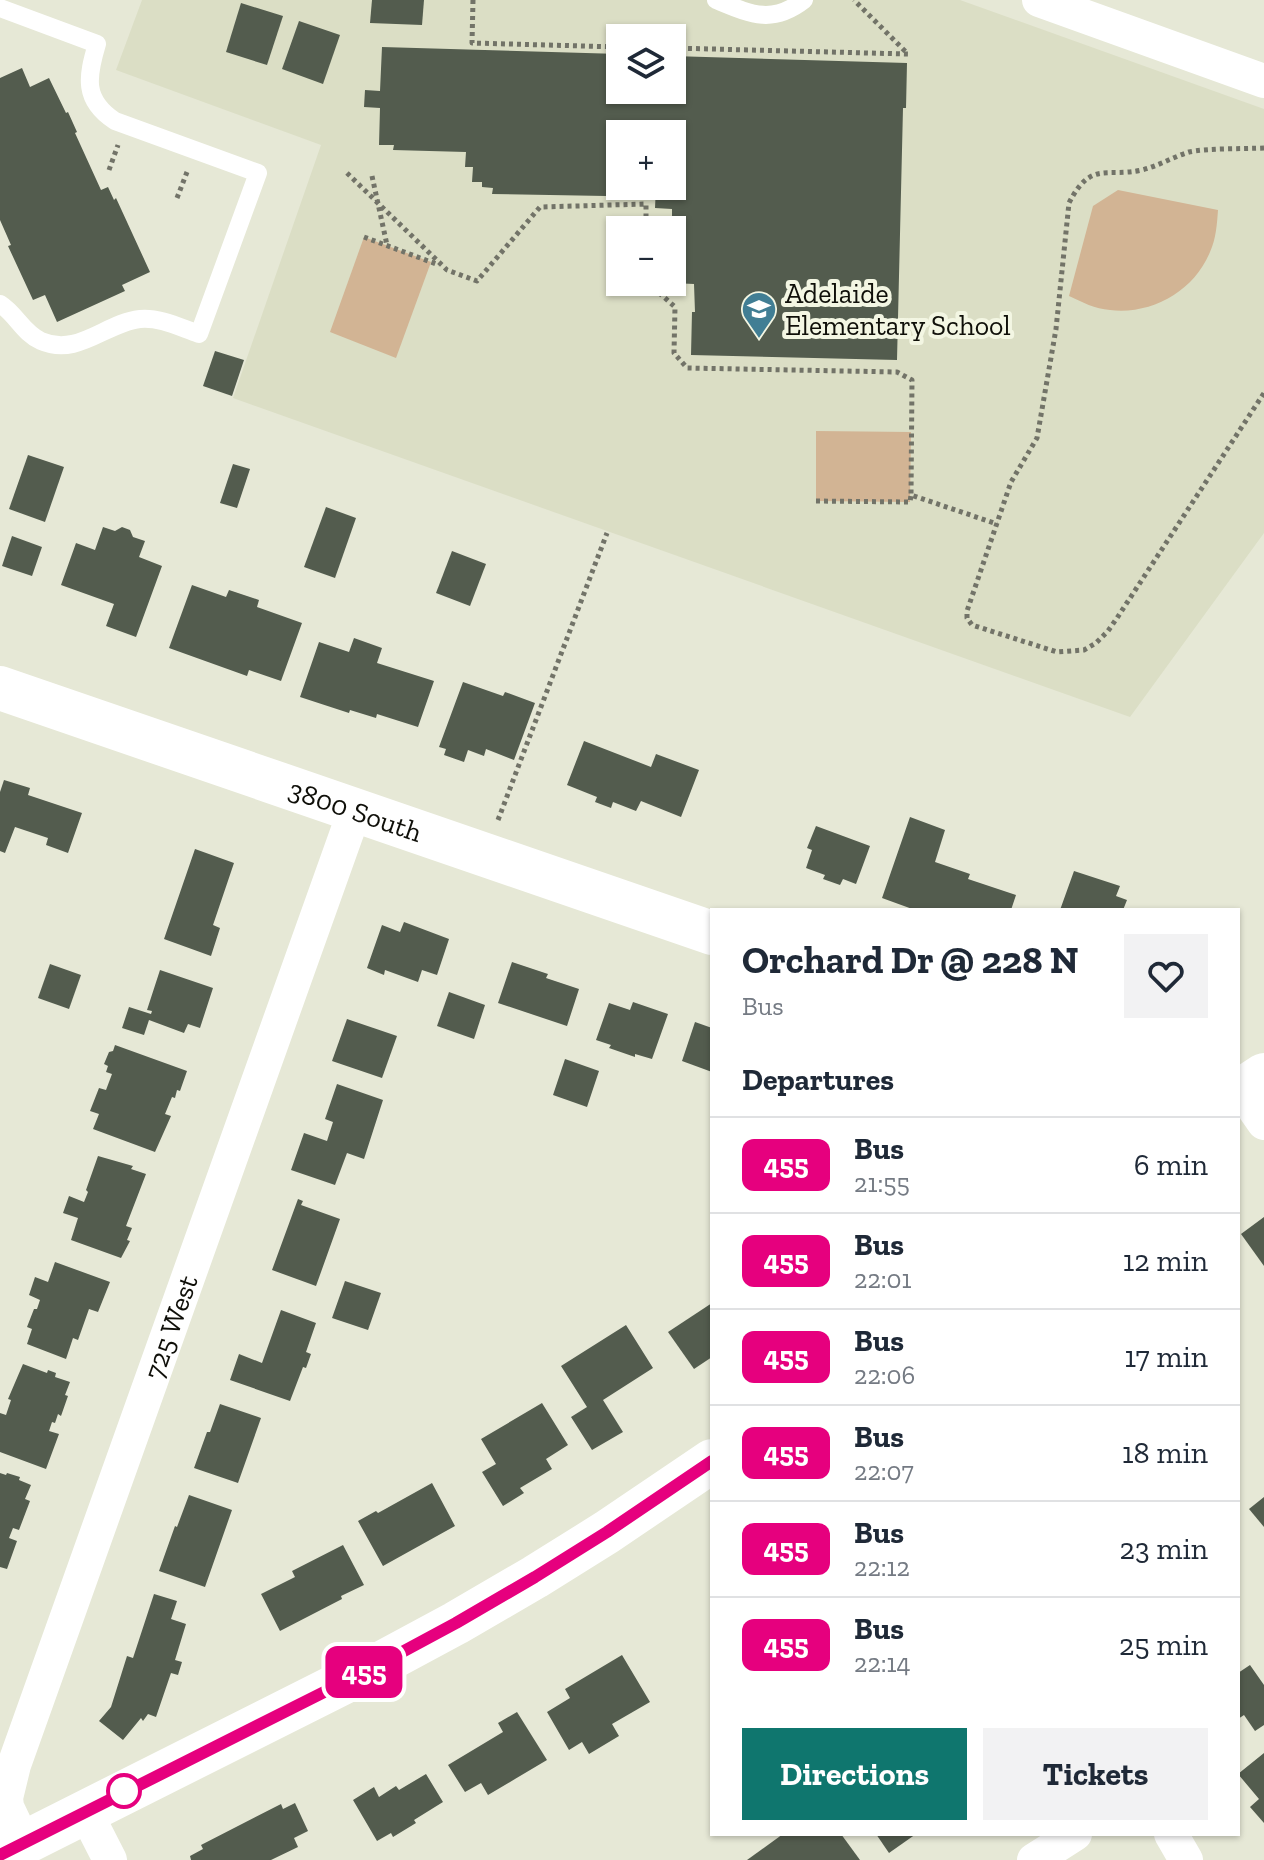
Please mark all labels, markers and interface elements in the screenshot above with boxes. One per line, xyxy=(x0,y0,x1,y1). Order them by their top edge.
map controls xyxy=(606,24,686,296)
button: layers xyxy=(606,24,686,104)
button: + xyxy=(606,120,686,200)
button: − xyxy=(606,216,686,296)
place label: Adelaide Elementary School xyxy=(785,277,1011,342)
school or university icon: Adelaide Elementary School xyxy=(740,290,778,340)
street label: 3800 South xyxy=(285,773,427,849)
button: heart xyxy=(1124,934,1208,1018)
text: Orchard Dr @ 228 N xyxy=(742,937,1079,983)
text: Bus xyxy=(742,990,784,1022)
text: Departures xyxy=(742,1062,894,1098)
text: Bus xyxy=(854,1131,904,1167)
text: 6 min xyxy=(1134,1147,1208,1183)
text: 455 xyxy=(763,1148,809,1181)
text: 21:55 xyxy=(854,1167,910,1199)
text: Bus xyxy=(854,1227,904,1263)
text: 12 min xyxy=(1123,1243,1208,1279)
text: 455 xyxy=(763,1244,809,1277)
text: 22:01 xyxy=(854,1263,912,1295)
street label: 725 West xyxy=(137,1270,205,1384)
text: Bus xyxy=(854,1323,904,1359)
text: 17 min xyxy=(1125,1339,1208,1375)
text: 455 xyxy=(763,1340,809,1373)
text: 22:06 xyxy=(854,1359,915,1391)
text: Bus xyxy=(854,1419,904,1455)
text: 18 min xyxy=(1122,1435,1208,1471)
text: 455 xyxy=(763,1436,809,1469)
text: 22:07 xyxy=(854,1455,914,1487)
text: Bus xyxy=(854,1515,904,1551)
text: 23 min xyxy=(1120,1531,1208,1567)
text: 455 xyxy=(763,1532,809,1565)
text: 22:12 xyxy=(854,1551,910,1583)
text: Bus xyxy=(854,1611,904,1647)
text: 25 min xyxy=(1119,1627,1208,1663)
text: 455 xyxy=(763,1628,809,1661)
line badge: 455 xyxy=(318,1646,410,1698)
text: 22:14 xyxy=(854,1647,911,1679)
text: 455 xyxy=(341,1655,387,1688)
button: Directions xyxy=(742,1728,967,1820)
button: Tickets xyxy=(983,1728,1208,1820)
unlabelled marker xyxy=(107,1774,141,1808)

